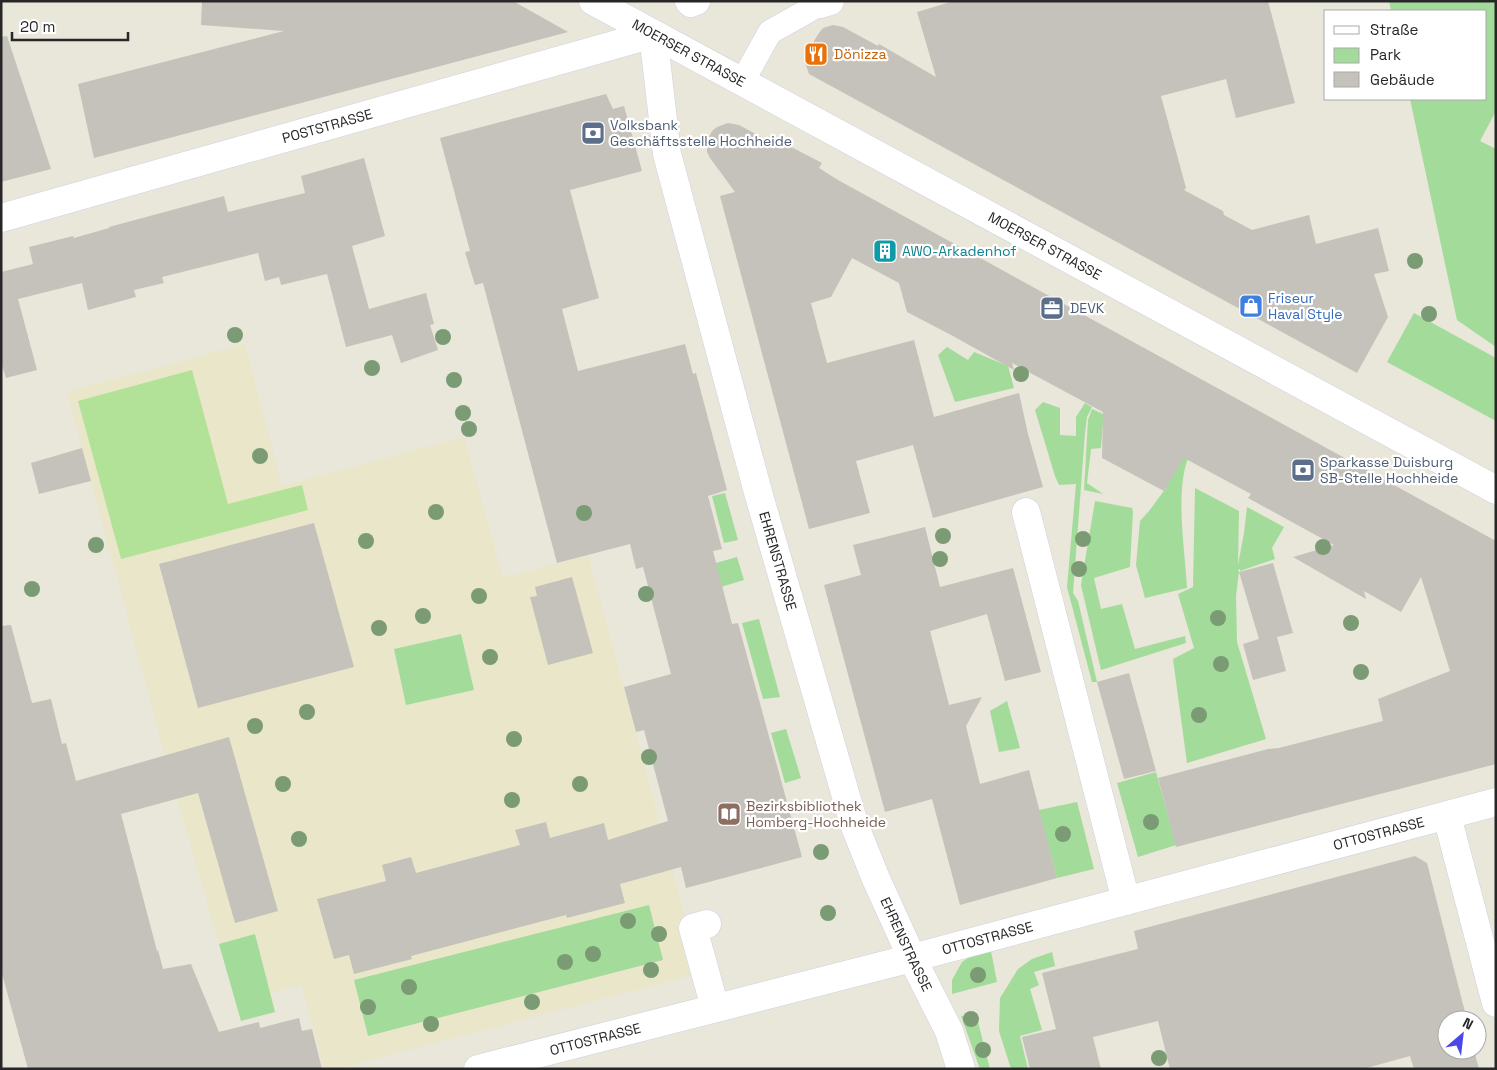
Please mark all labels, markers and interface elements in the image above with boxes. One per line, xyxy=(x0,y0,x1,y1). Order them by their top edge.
scale bar xyxy=(12,10,129,42)
legend xyxy=(1324,10,1487,100)
street label: MOERSER STRASSE xyxy=(629,15,749,91)
text: 20 m xyxy=(20,17,55,36)
text: Straße xyxy=(1370,20,1419,39)
restaurant icon: Dönizza xyxy=(803,41,829,67)
place label: Dönizza xyxy=(834,45,887,63)
text: Park xyxy=(1370,45,1401,64)
text: Gebäude xyxy=(1370,70,1435,89)
street label: POSTSTRASSE xyxy=(280,105,375,147)
place label: Volksbank Geschäftsstelle Hochheide xyxy=(610,116,792,150)
bank icon: Volksbank Geschäftsstelle Hochheide xyxy=(580,120,606,146)
street label: MOERSER STRASSE xyxy=(985,208,1105,284)
building icon: AWO-Arkadenhof xyxy=(872,238,898,264)
place label: AWO-Arkadenhof xyxy=(902,242,1017,260)
place label: Friseur Haval Style xyxy=(1268,289,1343,323)
shop icon: Friseur Haval Style xyxy=(1238,293,1264,319)
office icon: DEVK xyxy=(1039,295,1065,321)
place label: DEVK xyxy=(1070,299,1105,317)
place label: Sparkasse Duisburg SB-Stelle Hochheide xyxy=(1320,453,1458,487)
bank icon: Sparkasse Duisburg SB-Stelle Hochheide xyxy=(1290,457,1316,483)
street label: EHRENSTRASSE xyxy=(755,509,801,613)
place label: Bezirksbibliothek Homberg-Hochheide xyxy=(746,797,886,831)
library icon: Bezirksbibliothek Homberg-Hochheide xyxy=(716,801,742,827)
street label: OTTOSTRASSE xyxy=(1331,813,1426,854)
street label: EHRENSTRASSE xyxy=(876,894,936,994)
street label: OTTOSTRASSE xyxy=(940,917,1035,959)
north arrow xyxy=(1437,1010,1487,1060)
text: N xyxy=(1460,1013,1476,1034)
street label: OTTOSTRASSE xyxy=(548,1019,643,1059)

